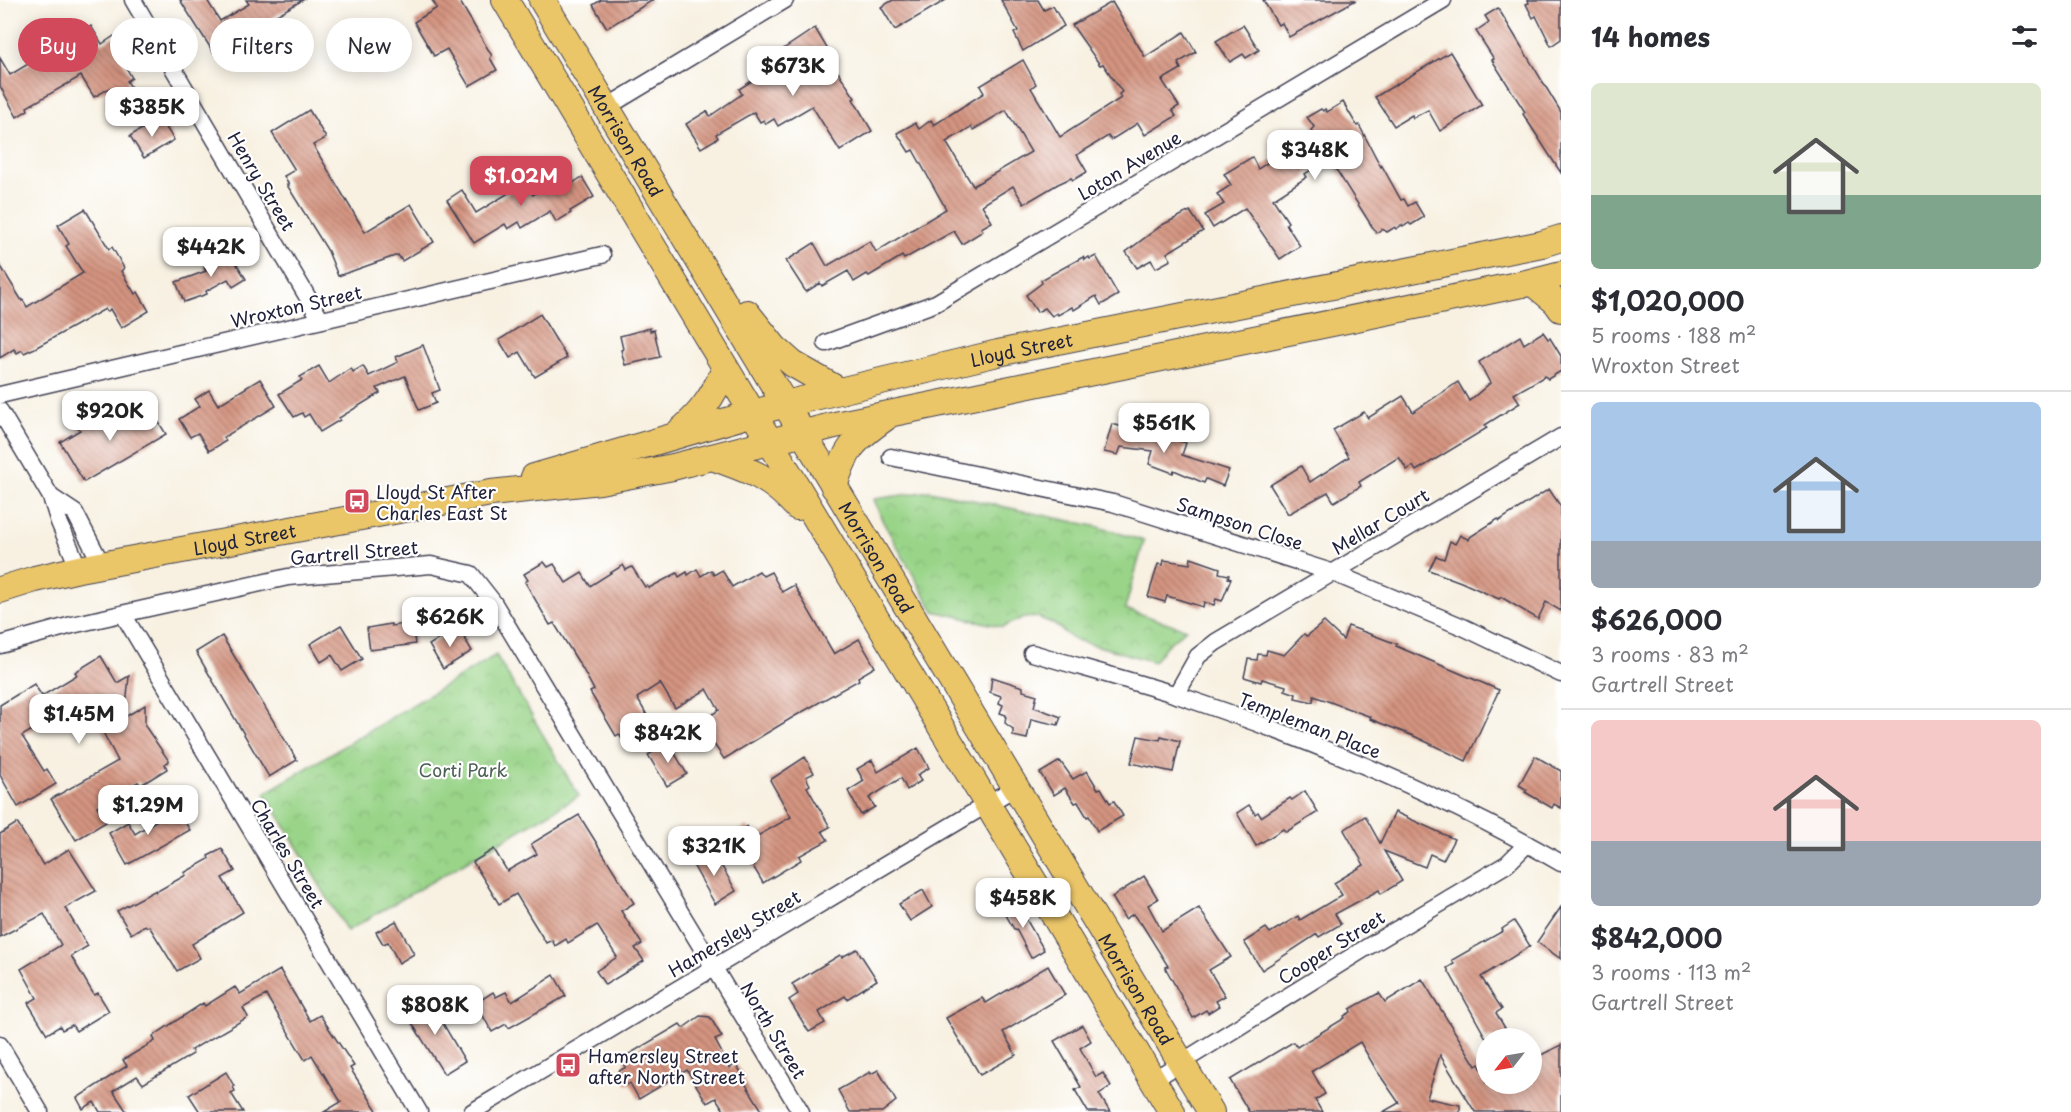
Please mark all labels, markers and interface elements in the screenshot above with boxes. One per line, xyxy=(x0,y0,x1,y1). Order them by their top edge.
text: 14 homes xyxy=(1591,17,1710,56)
chip: Buy xyxy=(18,18,98,72)
chip: Rent xyxy=(110,18,198,72)
chip: Filters xyxy=(210,18,314,72)
chip: New xyxy=(326,18,412,72)
icon: filters xyxy=(2008,20,2041,53)
pin: $673K xyxy=(751,46,835,97)
text: $673K xyxy=(761,50,825,80)
street label: Morrison Road xyxy=(582,79,671,202)
pin: $385K xyxy=(110,87,194,138)
text: $385K xyxy=(119,91,185,121)
icon: home xyxy=(1762,122,1870,230)
street label: Loton Avenue xyxy=(1072,123,1186,206)
street label: Henry Street xyxy=(222,126,302,236)
pin: $348K xyxy=(1273,130,1357,181)
text: $348K xyxy=(1281,134,1349,164)
pin: $1.02M xyxy=(472,156,570,207)
text: $1.02M xyxy=(484,160,558,190)
pin: $442K xyxy=(169,227,253,278)
text: $442K xyxy=(177,231,245,261)
street label: Wroxton Street xyxy=(228,278,364,334)
text: $1,020,000 xyxy=(1591,281,1744,320)
text: 5 rooms · 188 m² xyxy=(1591,320,1756,350)
street label: Lloyd Street xyxy=(967,325,1075,373)
text: Wroxton Street xyxy=(1591,350,1740,380)
pin: $920K xyxy=(68,391,152,442)
text: $920K xyxy=(76,395,144,425)
pin: $561K xyxy=(1122,403,1206,454)
text: $561K xyxy=(1132,407,1196,437)
icon: home xyxy=(1762,441,1870,549)
place label: Lloyd St After Charles East St xyxy=(376,478,508,526)
street label: Mellar Court xyxy=(1326,481,1434,561)
bus stop icon: Lloyd St After Charles East St xyxy=(342,486,372,516)
street label: Sampson Close xyxy=(1173,490,1307,556)
street label: Morrison Road xyxy=(833,496,921,618)
street label: Lloyd Street xyxy=(191,516,298,561)
street label: Gartrell Street xyxy=(289,533,419,571)
pin: $626K xyxy=(408,597,492,648)
text: $626,000 xyxy=(1591,600,1722,639)
text: $626K xyxy=(416,601,484,631)
text: 3 rooms · 83 m² xyxy=(1591,639,1749,669)
text: Gartrell Street xyxy=(1591,669,1734,699)
street label: Templeman Place xyxy=(1235,685,1385,765)
pin: $1.45M xyxy=(30,694,128,745)
text: $1.45M xyxy=(43,698,115,728)
pin: $842K xyxy=(626,713,710,764)
text: $842K xyxy=(634,717,702,747)
park label: Corti Park xyxy=(419,756,507,783)
icon: home xyxy=(1762,759,1870,867)
pin: $1.29M xyxy=(99,785,197,836)
text: $1.29M xyxy=(112,789,184,819)
street label: Charles Street xyxy=(244,793,332,913)
pin: $321K xyxy=(672,826,756,877)
text: $321K xyxy=(682,830,746,860)
pin: $458K xyxy=(981,878,1065,929)
text: $458K xyxy=(990,882,1056,912)
street label: Hamersley Street xyxy=(663,883,805,983)
street label: Cooper Street xyxy=(1272,903,1390,991)
text: $842,000 xyxy=(1591,918,1722,957)
street label: Morrison Road xyxy=(1093,928,1181,1050)
text: 3 rooms · 113 m² xyxy=(1591,957,1751,987)
street label: North Street xyxy=(734,976,814,1084)
pin: $808K xyxy=(393,985,477,1036)
text: Gartrell Street xyxy=(1591,987,1734,1017)
text: $808K xyxy=(401,989,469,1019)
north arrow xyxy=(1476,1028,1542,1094)
map controls xyxy=(1476,1028,1542,1094)
place label: Hamersley Street after North Street xyxy=(588,1042,745,1090)
bus stop icon: Hamersley Street after North Street xyxy=(553,1050,583,1080)

